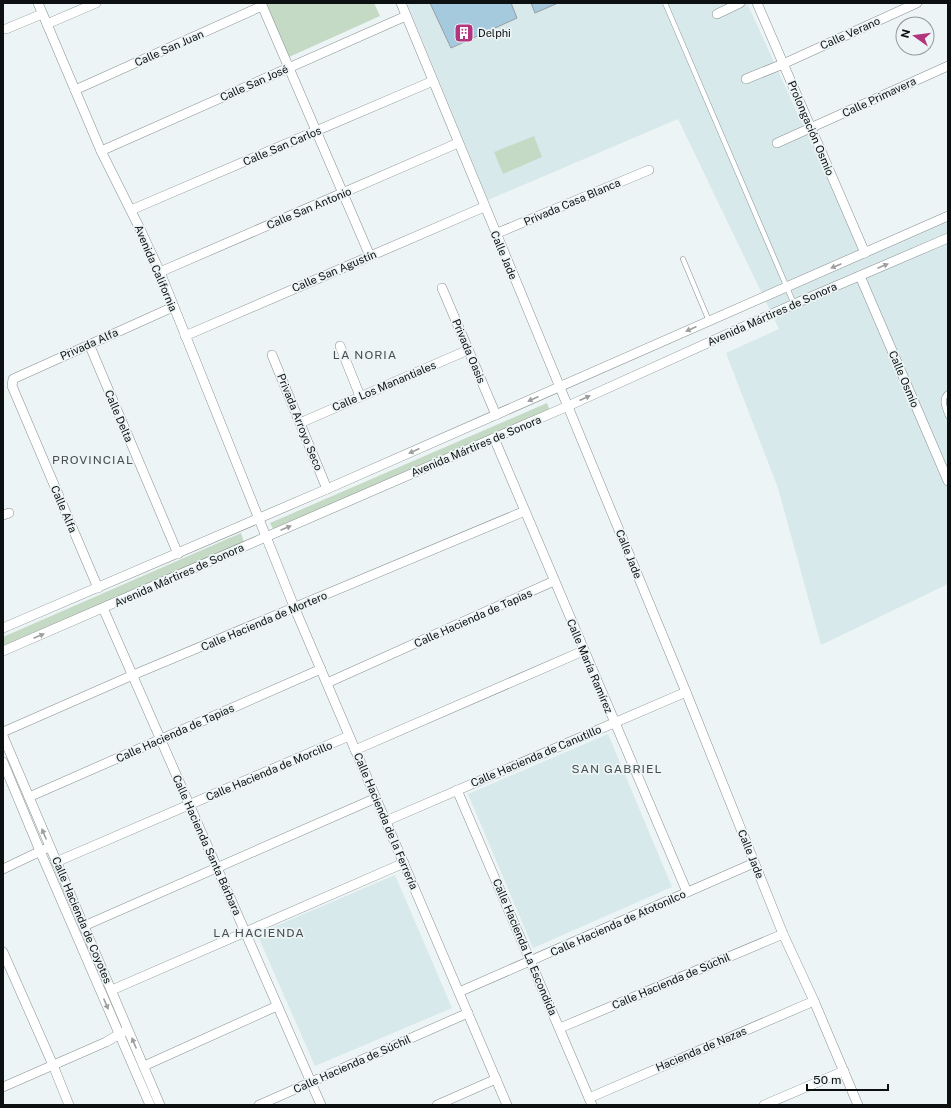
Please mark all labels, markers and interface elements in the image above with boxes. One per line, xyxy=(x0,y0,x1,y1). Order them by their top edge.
street label: Calle Verano xyxy=(818,14,882,52)
north arrow xyxy=(895,16,935,56)
building icon: Delphi xyxy=(453,22,475,44)
street label: Calle San Juan xyxy=(133,27,205,69)
place label: Delphi xyxy=(478,27,511,39)
text: N xyxy=(898,28,912,39)
street label: Calle San José xyxy=(218,63,290,103)
street label: Calle Primavera xyxy=(840,75,918,119)
street label: Prolongación Osmio xyxy=(786,79,836,177)
street label: Calle San Carlos xyxy=(241,124,323,168)
street label: Privada Casa Blanca xyxy=(522,176,622,228)
street label: Calle San Antonio xyxy=(265,185,353,231)
street label: Avenida California xyxy=(132,223,180,313)
street label: Calle Jade xyxy=(488,229,520,281)
street label: Calle San Agustín xyxy=(290,248,378,294)
one-way arrow xyxy=(830,263,841,269)
one-way arrow xyxy=(878,263,889,269)
street label: Avenida Mártires de Sonora xyxy=(705,280,839,348)
street label: Privada Oasis xyxy=(450,317,488,385)
street label: Privada Alfa xyxy=(58,326,120,362)
one-way arrow xyxy=(684,327,696,333)
district label: LA NORIA xyxy=(333,348,397,362)
street label: Calle Osmio xyxy=(887,349,921,409)
street label: Calle Los Manantiales xyxy=(330,359,438,413)
street label: Privada Arroyo Seco xyxy=(275,372,325,472)
street label: Calle Delta xyxy=(103,388,135,444)
one-way arrow xyxy=(580,395,591,401)
one-way arrow xyxy=(527,396,539,402)
street label: Avenida Mártires de Sonora xyxy=(409,413,543,479)
one-way arrow xyxy=(409,448,420,454)
district label: PROVINCIAL xyxy=(52,453,134,467)
street label: Calle Alfa xyxy=(49,484,79,534)
one-way arrow xyxy=(281,525,292,531)
street label: Calle Jade xyxy=(614,528,644,580)
street label: Avenida Mártires de Sonora xyxy=(112,541,246,609)
street label: Calle Hacienda de Tapias xyxy=(412,586,534,649)
street label: Calle Hacienda de Mortero xyxy=(199,589,329,653)
street label: Calle María Ramírez xyxy=(565,617,615,715)
one-way arrow xyxy=(33,633,44,639)
street label: Calle Hacienda de Tapias xyxy=(114,701,236,764)
street label: Calle Hacienda de Canutillo xyxy=(469,723,603,789)
street label: Calle Hacienda de Morcillo xyxy=(204,739,334,803)
street label: Calle Hacienda de la Ferrería xyxy=(352,751,420,891)
district label: SAN GABRIEL xyxy=(572,762,662,776)
street label: Calle Hacienda Santa Bárbara xyxy=(170,773,244,917)
one-way arrow xyxy=(41,828,47,839)
street label: Calle Jade xyxy=(736,828,766,880)
street label: Calle Hacienda de Coyotes xyxy=(50,855,114,985)
street label: Calle Hacienda La Escondida xyxy=(491,877,559,1017)
street label: Calle Hacienda de Atotonilco xyxy=(548,888,688,958)
district label: LA HACIENDA xyxy=(213,926,305,940)
street label: Calle Hacienda de Súchil xyxy=(610,951,732,1011)
one-way arrow xyxy=(103,998,109,1009)
street label: Hacienda de Nazas xyxy=(654,1024,749,1074)
street label: Calle Hacienda de Súchil xyxy=(292,1033,412,1095)
one-way arrow xyxy=(131,1038,137,1049)
scale bar xyxy=(807,1066,888,1092)
text: 50 m xyxy=(813,1073,841,1087)

